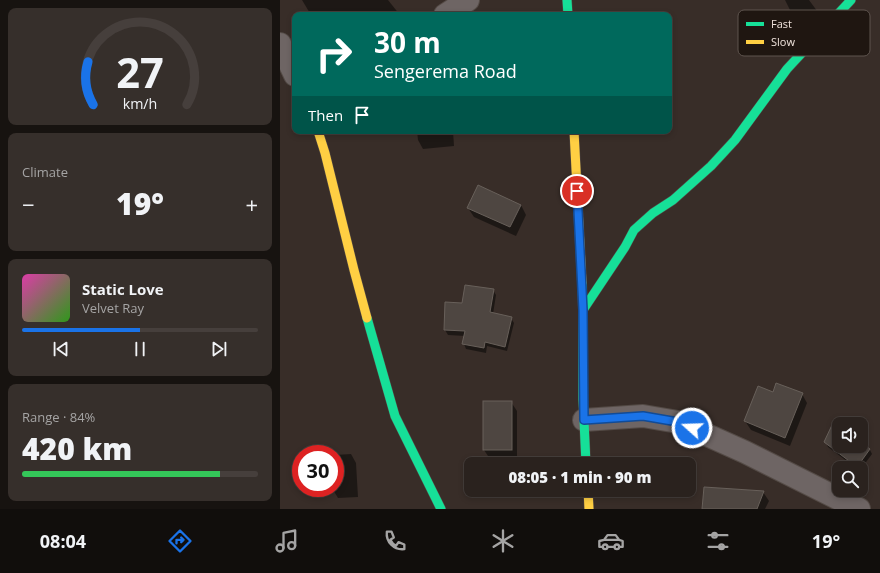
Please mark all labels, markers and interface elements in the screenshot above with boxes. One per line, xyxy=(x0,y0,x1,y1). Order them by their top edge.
legend xyxy=(738,10,870,56)
text: Fast xyxy=(771,16,792,31)
text: 30 m xyxy=(374,23,441,61)
icon: right xyxy=(308,28,360,80)
text: Slow xyxy=(771,34,795,49)
text: 27 xyxy=(116,43,164,99)
text: Sengerema Road xyxy=(374,59,517,83)
text: km/h xyxy=(123,93,157,112)
icon: arrive xyxy=(351,104,373,126)
text: Then xyxy=(308,105,343,125)
text: Climate xyxy=(22,163,68,181)
pin xyxy=(560,174,594,208)
icon: arrive xyxy=(566,180,588,202)
text: 19° xyxy=(116,183,164,224)
text: − xyxy=(22,189,35,219)
text: + xyxy=(245,189,258,219)
text: Static Love xyxy=(82,279,164,299)
text: Velvet Ray xyxy=(82,299,144,317)
icon: previous xyxy=(50,338,72,360)
icon: pause xyxy=(129,338,151,360)
icon: next xyxy=(208,338,230,360)
position arrow xyxy=(671,407,713,449)
text: Range · 84% xyxy=(22,408,95,426)
map controls xyxy=(832,417,868,497)
button: sound xyxy=(832,417,868,453)
text: 420 km xyxy=(22,428,132,469)
speed limit sign: 30 xyxy=(292,445,344,497)
button: search xyxy=(832,461,868,497)
text: 08:05 · 1 min · 90 m xyxy=(509,467,651,487)
icon: directions xyxy=(166,527,194,555)
icon: music xyxy=(273,527,301,555)
icon: phone xyxy=(381,527,409,555)
icon: climate xyxy=(489,527,517,555)
icon: car xyxy=(597,527,625,555)
icon: filters xyxy=(704,527,732,555)
text: 08:04 xyxy=(40,529,86,553)
text: 19° xyxy=(812,529,840,553)

